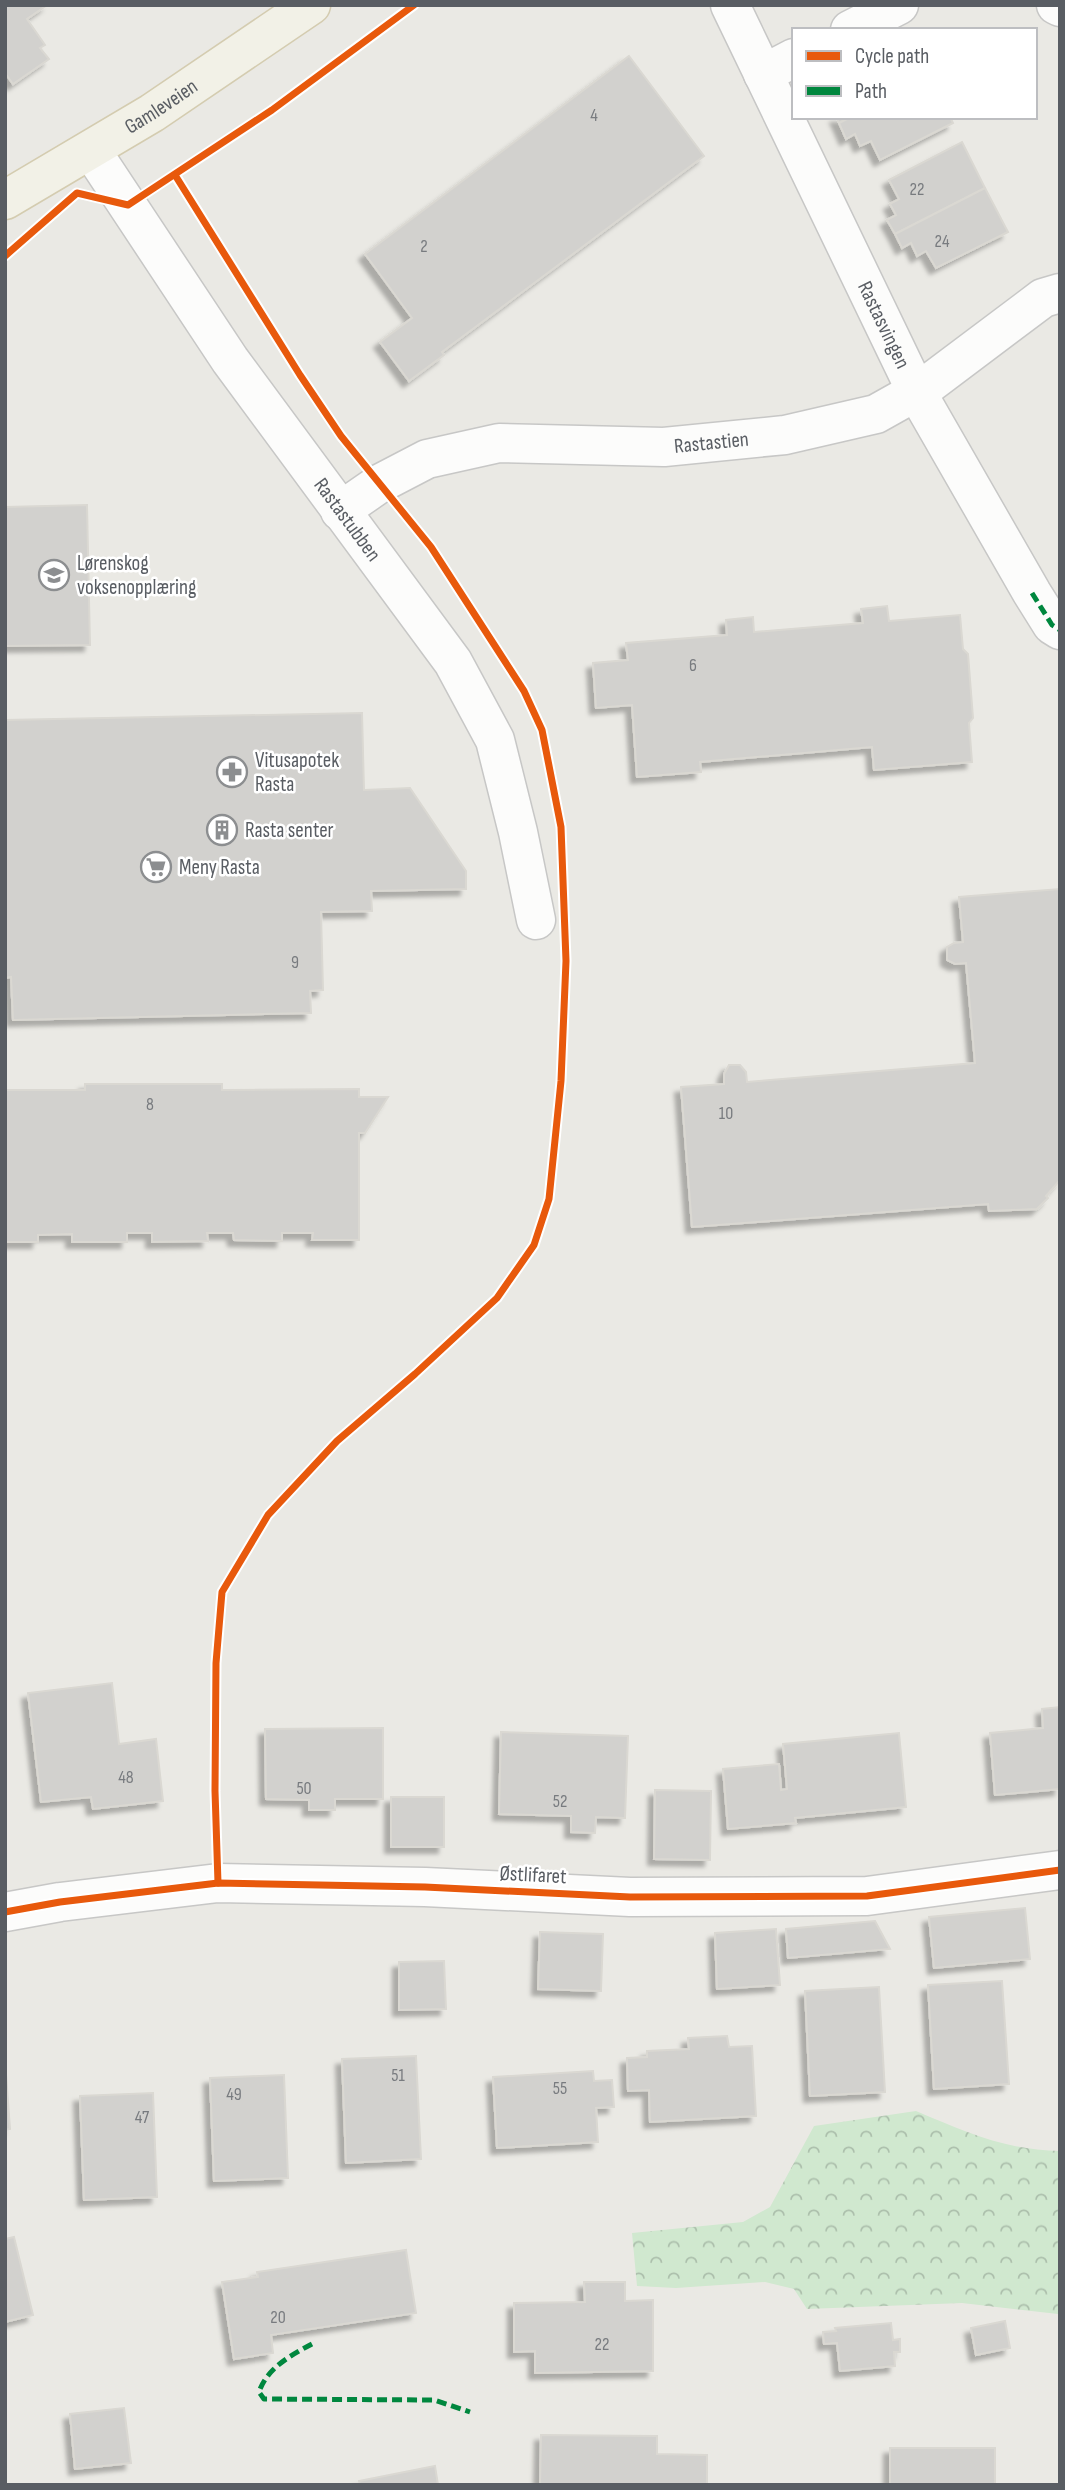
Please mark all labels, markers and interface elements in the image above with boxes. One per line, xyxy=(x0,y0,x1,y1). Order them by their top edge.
legend xyxy=(792,28,1037,119)
text: Cycle path xyxy=(855,44,929,69)
street label: Gamleveien xyxy=(120,73,202,139)
text: Path xyxy=(855,79,887,104)
house number: 4 xyxy=(590,105,598,126)
house number: 22 xyxy=(910,179,924,200)
house number: 24 xyxy=(935,231,950,252)
house number: 2 xyxy=(420,236,428,257)
street label: Rastasvingen xyxy=(852,277,916,372)
street label: Rastastien xyxy=(673,426,750,458)
street label: Rastastubben xyxy=(309,473,387,566)
place label: Lørenskog voksenopplæring xyxy=(77,551,196,600)
school or university icon: Lørenskog voksenopplæring xyxy=(37,558,71,592)
house number: 6 xyxy=(689,655,697,676)
place label: Vitusapotek Rasta xyxy=(255,748,339,797)
pharmacy icon: Vitusapotek Rasta xyxy=(215,755,249,789)
building icon: Rasta senter xyxy=(205,813,239,847)
place label: Rasta senter xyxy=(245,818,334,843)
supermarket icon: Meny Rasta xyxy=(139,850,173,884)
place label: Meny Rasta xyxy=(179,855,260,880)
house number: 9 xyxy=(291,952,299,973)
house number: 8 xyxy=(146,1094,154,1115)
house number: 10 xyxy=(719,1103,733,1124)
house number: 48 xyxy=(118,1767,134,1788)
house number: 50 xyxy=(296,1778,312,1799)
house number: 52 xyxy=(553,1791,567,1812)
street label: Østlifaret xyxy=(499,1861,567,1889)
house number: 51 xyxy=(391,2065,405,2086)
house number: 55 xyxy=(553,2078,567,2099)
house number: 49 xyxy=(226,2084,242,2105)
house number: 47 xyxy=(135,2107,150,2128)
house number: 20 xyxy=(270,2307,286,2328)
house number: 22 xyxy=(595,2334,609,2355)

